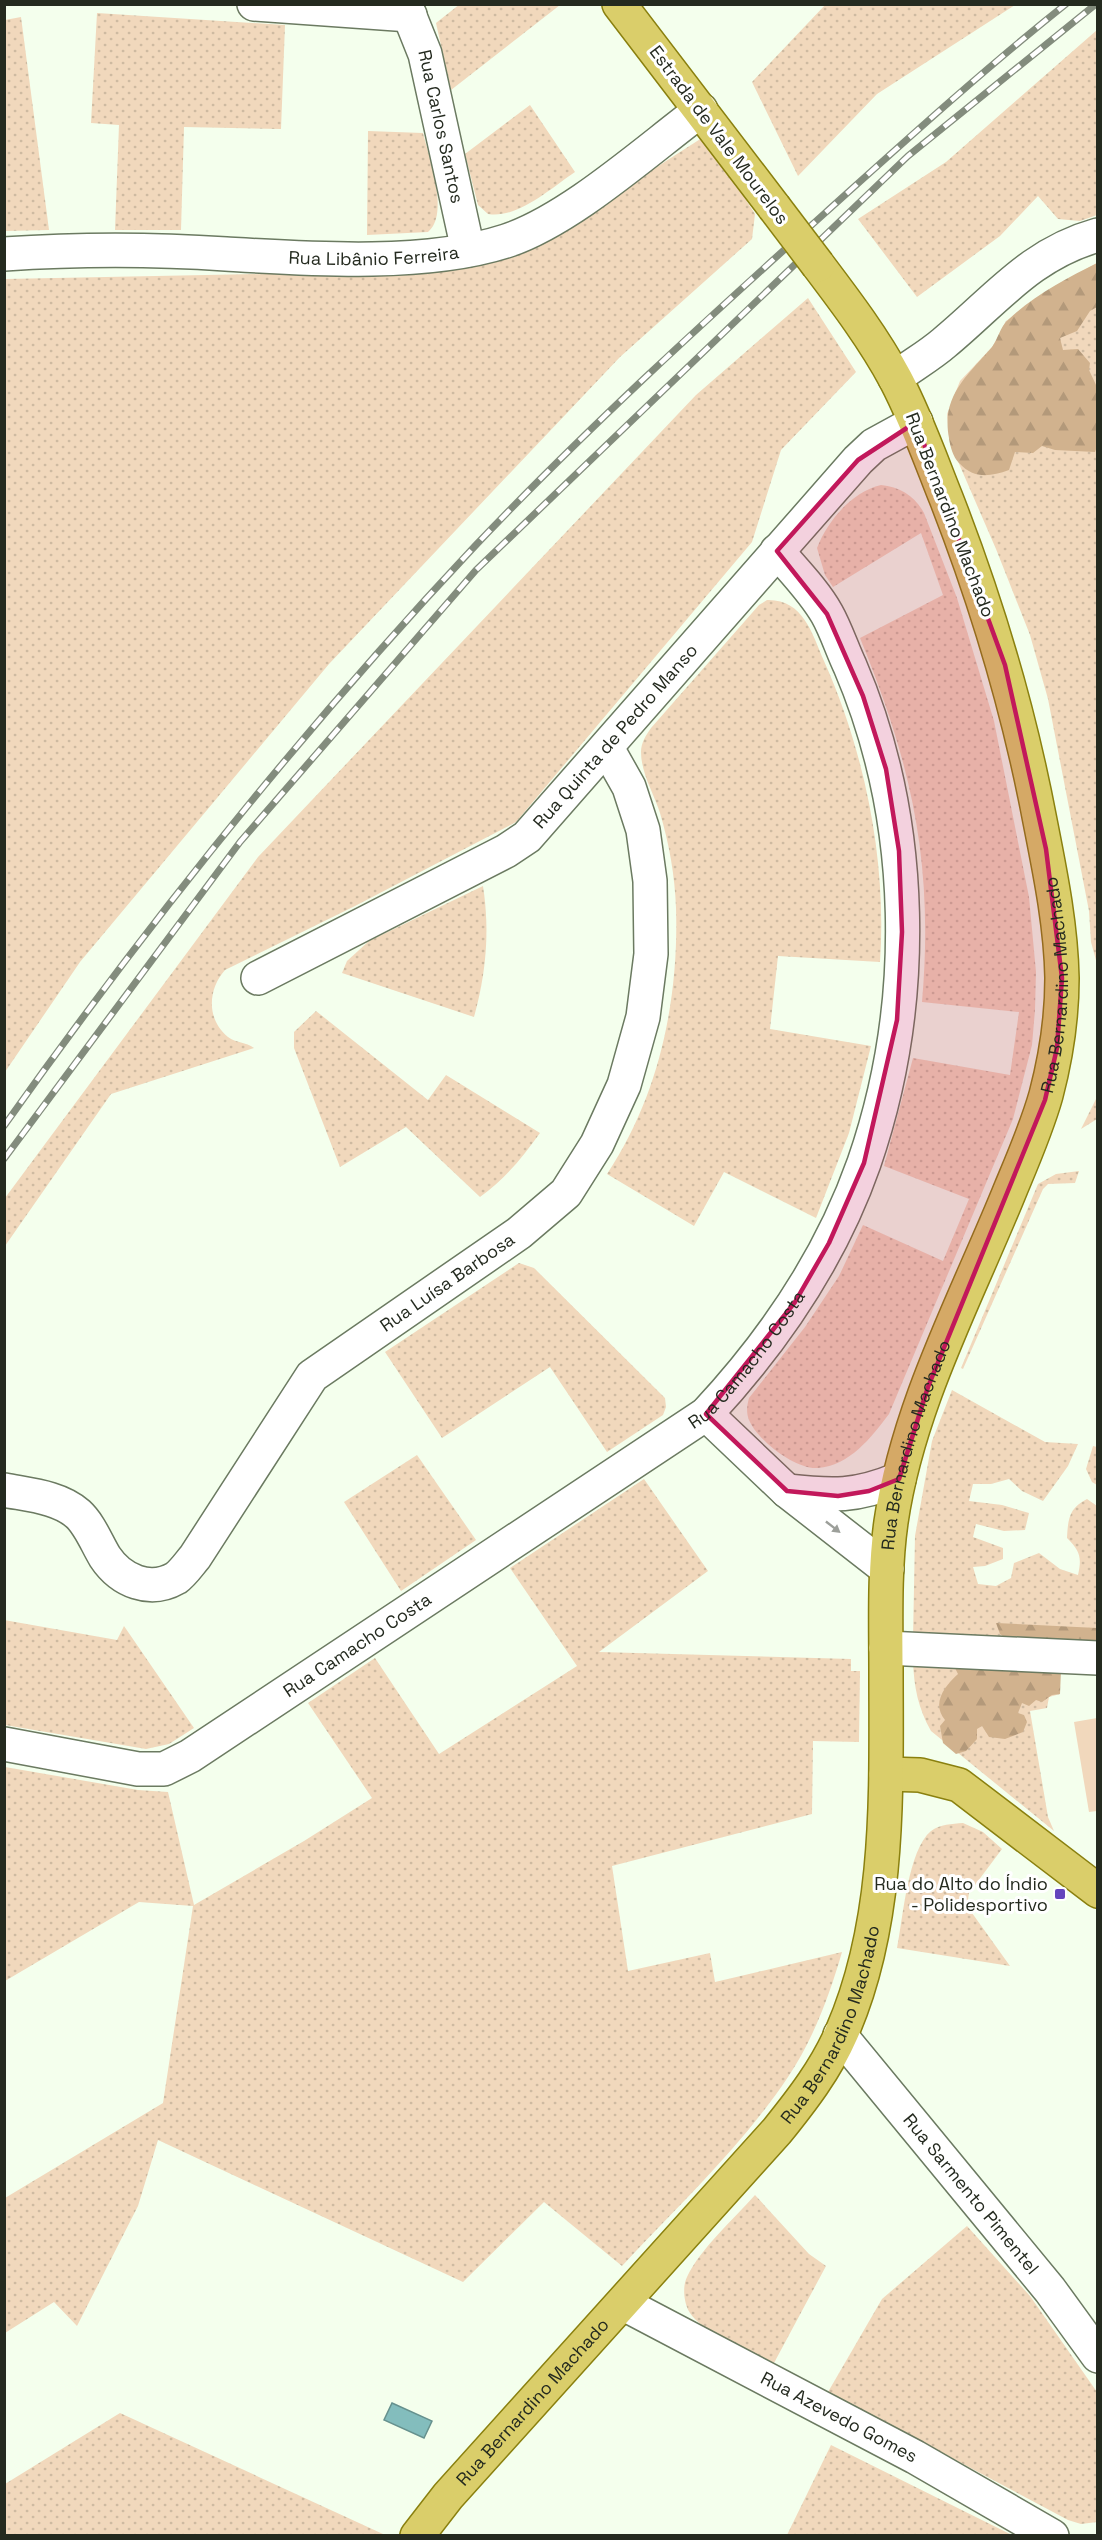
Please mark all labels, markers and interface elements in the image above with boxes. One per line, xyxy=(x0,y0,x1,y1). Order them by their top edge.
street label: Estrada de Vale Mourelos xyxy=(645,41,794,229)
street label: Rua Carlos Santos xyxy=(413,47,469,205)
street label: Rua Libânio Ferreira xyxy=(288,240,460,270)
street label: Rua Bernardino Machado xyxy=(901,409,1000,621)
street label: Rua Quinta de Pedro Manso xyxy=(528,639,702,833)
street label: Rua Bernardino Machado xyxy=(1035,875,1073,1095)
street label: Rua Luísa Barbosa xyxy=(375,1228,519,1337)
street label: Rua Camacho Costa xyxy=(684,1286,810,1434)
street label: Rua Bernardino Machado xyxy=(876,1336,956,1551)
one-way arrow xyxy=(825,1521,841,1533)
street label: Rua Camacho Costa xyxy=(278,1587,435,1702)
place label: Rua do Alto do Índio - Polidesportivo xyxy=(874,1872,1048,1916)
marker: Rua do Alto do Índio - Polidesportivo xyxy=(1053,1887,1067,1901)
street label: Rua Bernardino Machado xyxy=(775,1923,884,2128)
street label: Rua Sarmento Pimentel xyxy=(898,2109,1044,2279)
street label: Rua Bernardino Machado xyxy=(451,2313,614,2490)
street label: Rua Azevedo Gomes xyxy=(757,2366,922,2467)

